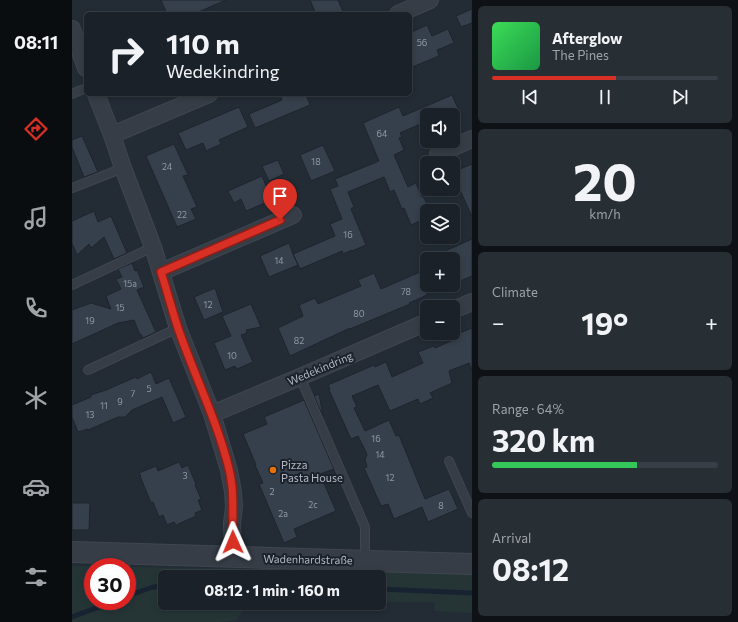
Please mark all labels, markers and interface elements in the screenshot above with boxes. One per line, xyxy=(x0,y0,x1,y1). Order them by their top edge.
text: 110 m xyxy=(166,26,240,60)
icon: right xyxy=(100,28,152,80)
text: Afterglow xyxy=(552,29,622,47)
text: 08:11 xyxy=(14,31,58,53)
house number: 56 xyxy=(417,37,427,48)
text: The Pines xyxy=(552,47,609,63)
text: Wedekindring xyxy=(166,60,279,82)
icon: previous xyxy=(519,86,541,108)
icon: pause xyxy=(594,86,616,108)
icon: next xyxy=(669,86,691,108)
map controls xyxy=(420,108,460,340)
button: sound xyxy=(420,108,460,148)
icon: directions xyxy=(22,115,50,143)
house number: 64 xyxy=(377,128,388,139)
text: 20 xyxy=(573,148,637,212)
house number: 18 xyxy=(311,156,321,167)
button: search xyxy=(420,156,460,196)
house number: 24 xyxy=(162,161,173,172)
pin xyxy=(263,179,297,220)
icon: arrive xyxy=(269,185,291,207)
icon: music xyxy=(22,204,50,232)
button: layers xyxy=(420,204,460,244)
text: km/h xyxy=(589,206,621,222)
house number: 22 xyxy=(177,209,187,220)
house number: 16 xyxy=(343,229,353,240)
button: + xyxy=(420,252,460,292)
house number: 14 xyxy=(274,255,284,266)
house number: 15a xyxy=(123,278,137,289)
text: Climate xyxy=(492,284,538,300)
house number: 78 xyxy=(401,286,411,297)
icon: phone xyxy=(22,294,50,322)
house number: 12 xyxy=(204,299,212,310)
button: − xyxy=(420,300,460,340)
house number: 15 xyxy=(115,302,125,313)
text: 19° xyxy=(581,304,628,341)
house number: 80 xyxy=(353,308,365,319)
text: − xyxy=(492,309,505,336)
text: + xyxy=(705,309,718,336)
house number: 19 xyxy=(85,315,95,326)
house number: 82 xyxy=(294,335,304,346)
street label: Wedekindring xyxy=(286,348,354,388)
house number: 10 xyxy=(227,350,237,361)
house number: 5 xyxy=(146,383,152,394)
icon: climate xyxy=(22,384,50,412)
house number: 7 xyxy=(131,388,136,399)
house number: 9 xyxy=(117,396,123,407)
house number: 11 xyxy=(100,400,108,411)
text: Range · 64% xyxy=(492,401,564,417)
house number: 13 xyxy=(86,409,94,420)
text: 320 km xyxy=(492,421,595,458)
house number: 16 xyxy=(371,433,381,444)
house number: 14 xyxy=(375,449,385,460)
place label: Pizza Pasta House xyxy=(281,458,343,484)
marker: Pizza Pasta House xyxy=(268,465,278,475)
house number: 3 xyxy=(182,470,188,481)
house number: 12 xyxy=(386,472,394,483)
icon: car xyxy=(22,473,50,501)
house number: 2 xyxy=(270,486,275,497)
house number: 2c xyxy=(308,499,318,510)
house number: 8 xyxy=(438,500,444,511)
house number: 2a xyxy=(278,508,288,519)
position arrow xyxy=(212,521,254,563)
text: Arrival xyxy=(492,530,531,546)
text: 08:12 xyxy=(492,550,569,587)
street label: Wadenhardstraße xyxy=(263,552,353,566)
speed limit sign: 30 xyxy=(84,558,136,610)
icon: filters xyxy=(22,563,50,591)
text: 08:12 · 1 min · 160 m xyxy=(204,581,340,599)

